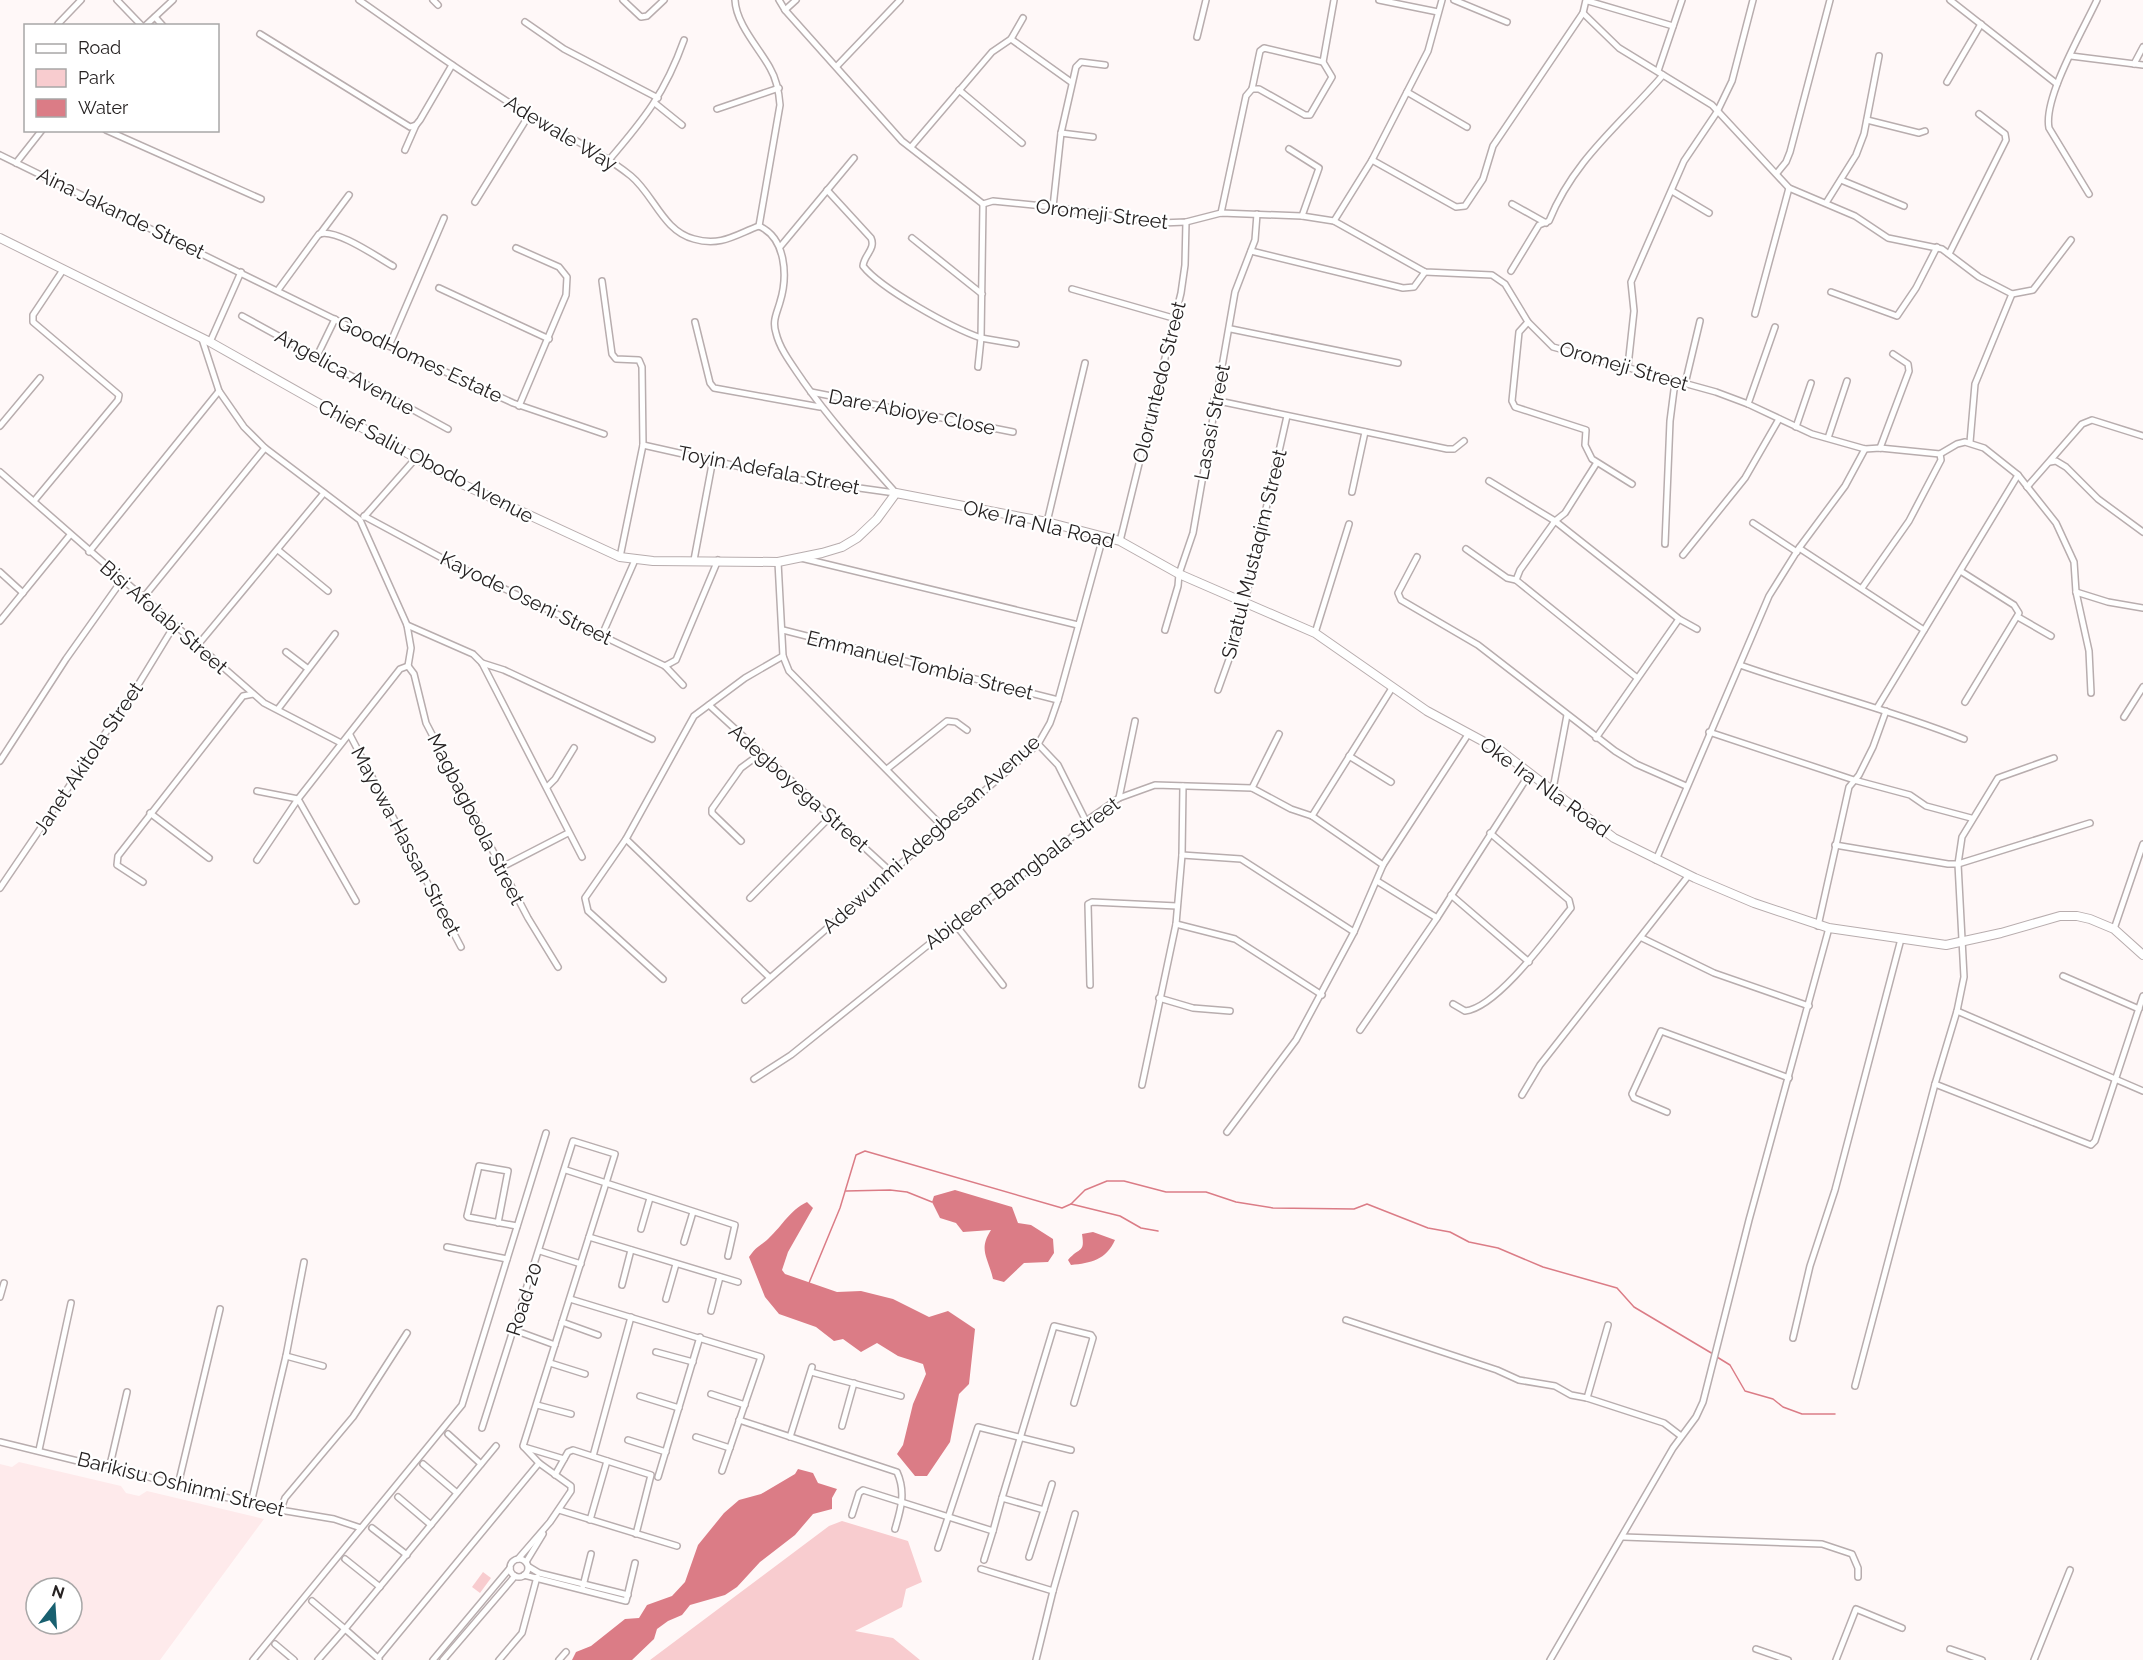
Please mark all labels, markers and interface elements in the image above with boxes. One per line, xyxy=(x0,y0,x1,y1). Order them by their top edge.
legend xyxy=(24,24,219,132)
text: Road xyxy=(78,37,121,58)
text: Park xyxy=(78,67,115,88)
street label: Adewale Way xyxy=(500,90,622,176)
text: Water xyxy=(78,97,129,118)
street label: Aina Jakande Street xyxy=(33,162,209,264)
street label: Oromeji Street xyxy=(1034,194,1170,234)
street label: Oloruntedo Street xyxy=(1127,298,1191,465)
street label: GoodHomes Estate xyxy=(334,310,507,408)
street label: Angelica Avenue xyxy=(271,324,419,420)
street label: Oromeji Street xyxy=(1557,336,1692,396)
street label: Lasasi Street xyxy=(1189,362,1235,482)
street label: Dare Abioye Close xyxy=(826,384,998,440)
street label: Chief Saliu Obodo Avenue xyxy=(314,394,538,528)
street label: Toyin Adefala Street xyxy=(676,441,862,499)
street label: Siratul Mustaqim Street xyxy=(1216,446,1292,661)
street label: Oke Ira Nla Road xyxy=(961,495,1117,553)
street label: Kayode Oseni Street xyxy=(436,546,616,650)
street label: Bisi Afolabi Street xyxy=(95,555,233,679)
street label: Emmanuel Tombia Street xyxy=(804,625,1036,705)
street label: Janet Akitola Street xyxy=(28,677,148,839)
street label: Adegboyega Street xyxy=(724,719,874,857)
street label: Magbagbeola Street xyxy=(422,729,530,909)
street label: Adewunmi Adegbesan Avenue xyxy=(817,730,1045,938)
street label: Oke Ira Nla Road xyxy=(1475,732,1615,842)
street label: Mayowa Hassan Street xyxy=(346,743,466,940)
street label: Abideen Bamgbala Street xyxy=(920,792,1124,954)
street label: Road 20 xyxy=(501,1259,547,1339)
street label: Barikisu Oshinmi Street xyxy=(75,1447,287,1521)
north arrow xyxy=(24,1576,84,1636)
text: N xyxy=(50,1581,67,1603)

